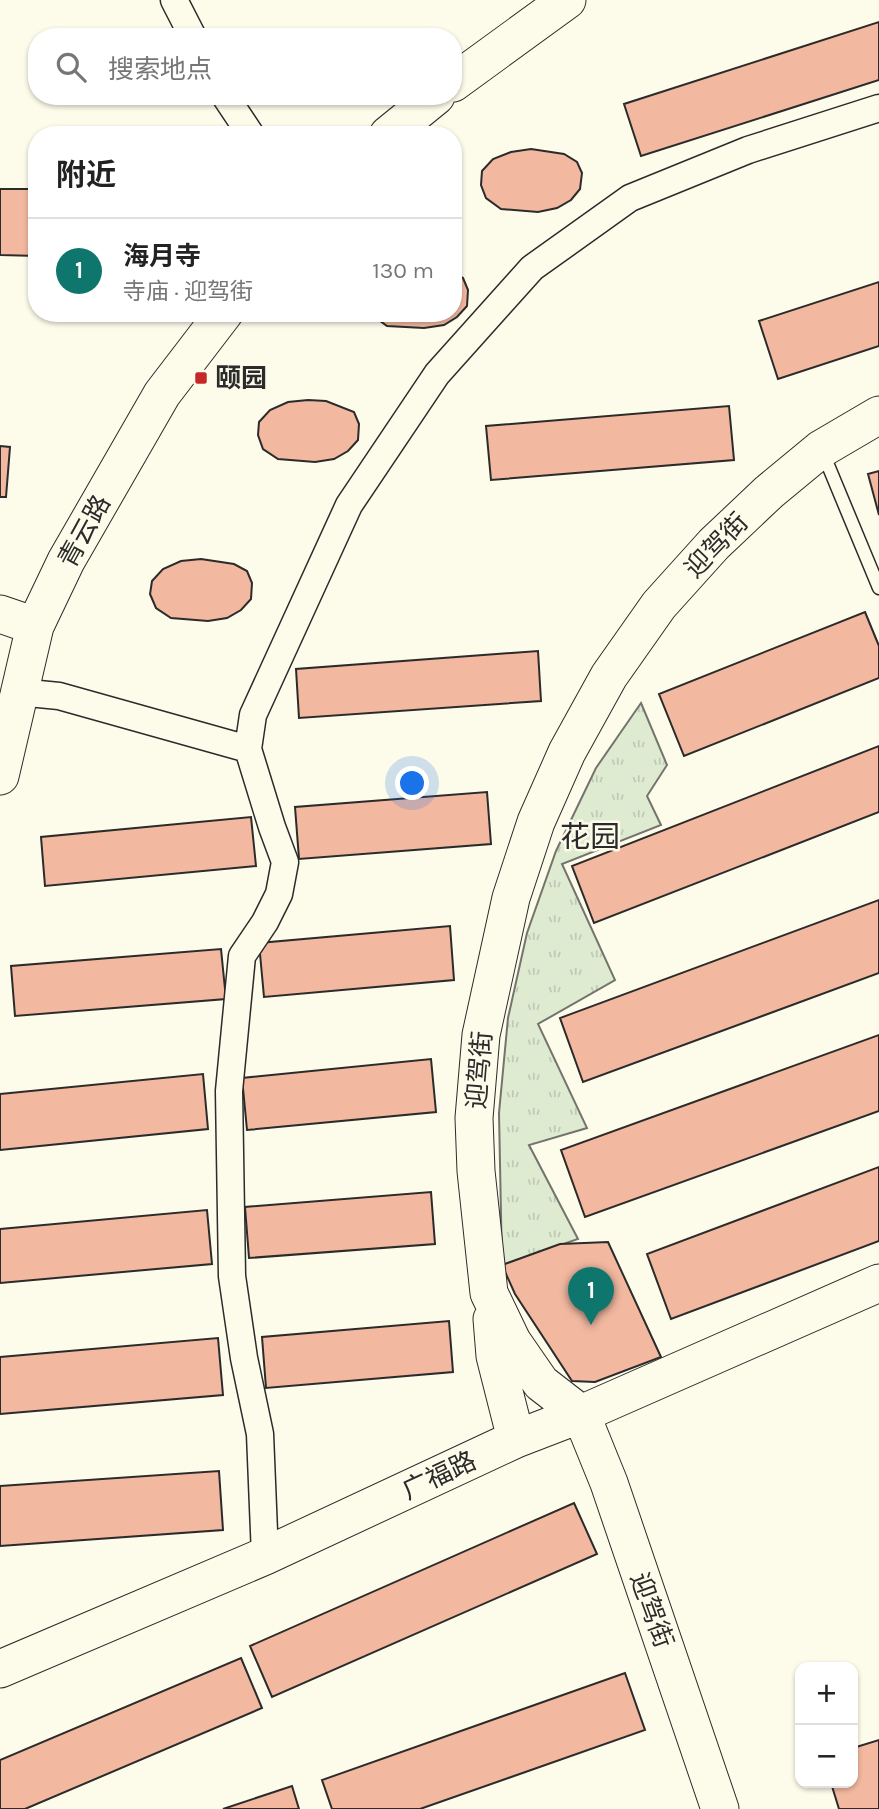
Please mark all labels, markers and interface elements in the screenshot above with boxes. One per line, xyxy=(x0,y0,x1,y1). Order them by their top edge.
search box xyxy=(28,28,462,105)
icon: search xyxy=(52,48,90,86)
text: 搜索地点 xyxy=(108,54,212,85)
text: 附近 xyxy=(56,157,116,193)
text: 海月寺 xyxy=(123,241,201,272)
text: 1 xyxy=(75,257,83,284)
text: 130 m xyxy=(372,257,434,284)
text: 寺庙 · 迎驾街 xyxy=(123,278,253,305)
place label: 颐园 xyxy=(215,363,267,394)
marker: 颐园 xyxy=(193,370,209,386)
street label: 青云路 xyxy=(52,490,117,573)
street label: 迎驾街 xyxy=(678,507,755,584)
your location xyxy=(395,766,429,800)
district label: 花园 xyxy=(560,819,620,855)
street label: 迎驾街 xyxy=(461,1030,498,1110)
pin: 1 xyxy=(568,1267,614,1325)
street label: 广福路 xyxy=(397,1445,481,1506)
street label: 迎驾街 xyxy=(624,1568,679,1652)
map controls xyxy=(795,1662,858,1788)
button: + xyxy=(795,1662,858,1725)
button: − xyxy=(795,1725,858,1788)

